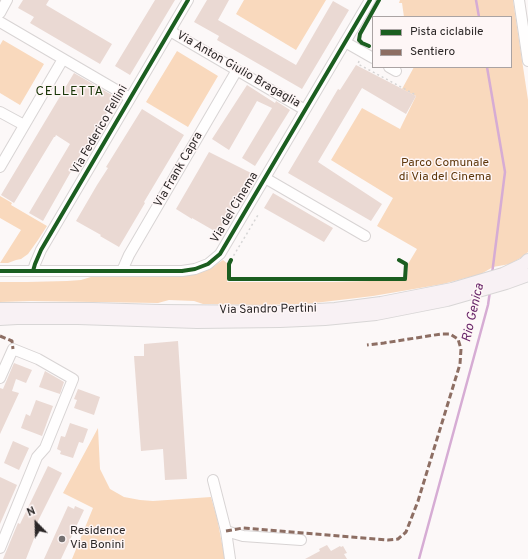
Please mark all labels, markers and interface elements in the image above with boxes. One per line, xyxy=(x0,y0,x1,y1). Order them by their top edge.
legend xyxy=(372,16,512,68)
text: Pista ciclabile xyxy=(410,24,484,40)
street label: Via Anton Giulio Bragaglia xyxy=(174,29,302,111)
text: Sentiero xyxy=(410,44,455,60)
street label: Via Federico Fellini xyxy=(69,83,131,177)
district label: CELLETTA xyxy=(36,84,104,100)
street label: Via Frank Capra xyxy=(152,130,206,210)
park label: Parco Comunale di Via del Cinema xyxy=(399,157,491,185)
street label: Via del Cinema xyxy=(208,170,262,246)
water label: Rio Genica xyxy=(460,282,488,344)
street label: Via Sandro Pertini xyxy=(219,302,317,318)
north arrow xyxy=(16,503,56,543)
text: N xyxy=(25,504,38,520)
place label: Residence Via Bonini xyxy=(70,525,125,553)
marker: Residence Via Bonini xyxy=(57,534,67,544)

